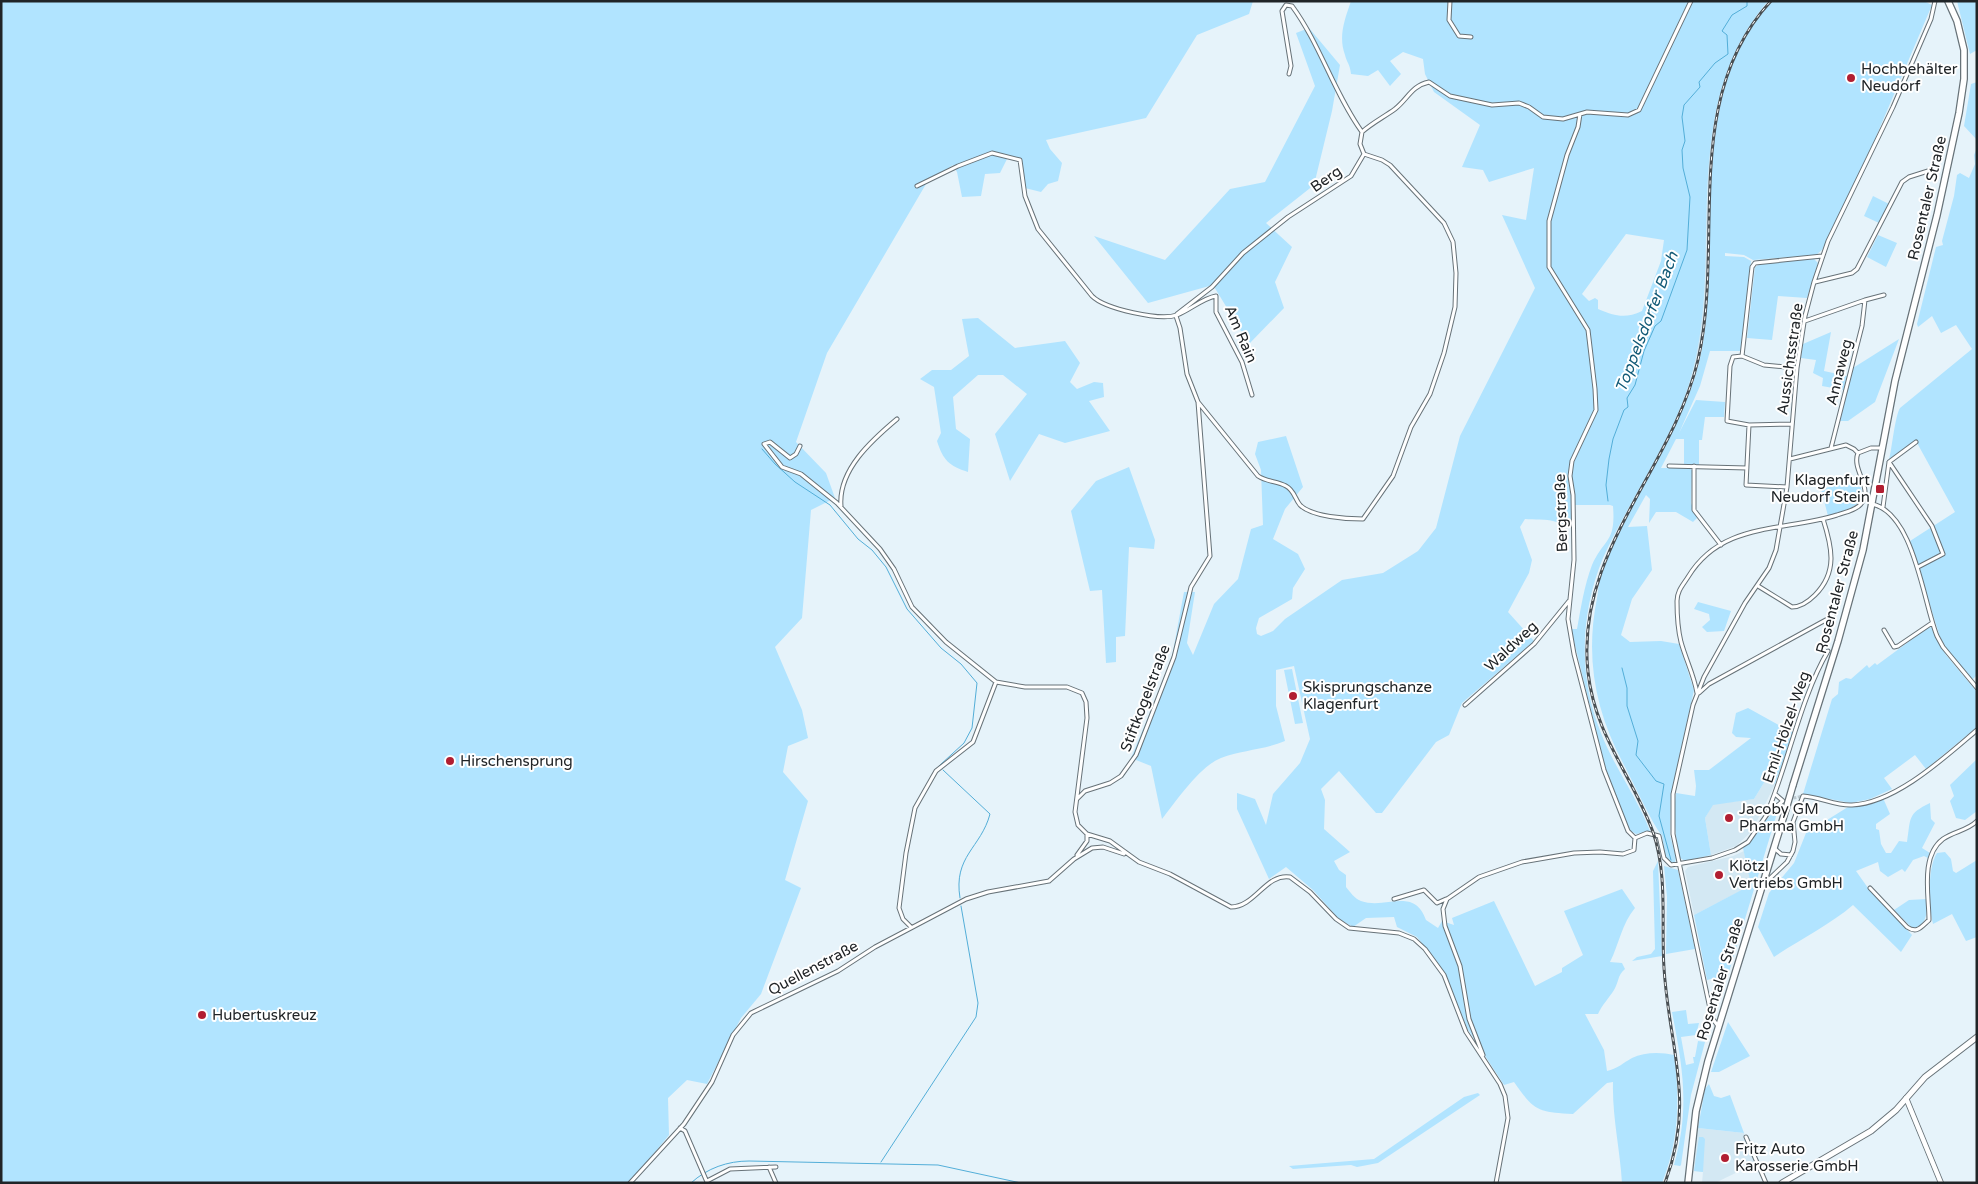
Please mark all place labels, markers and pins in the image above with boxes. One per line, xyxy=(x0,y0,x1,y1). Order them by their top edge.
place label: Hochbehälter Neudorf xyxy=(1861,60,1958,95)
marker: Hochbehälter Neudorf xyxy=(1845,72,1857,84)
place label: Klagenfurt Neudorf Stein xyxy=(1771,471,1870,506)
marker: Klagenfurt Neudorf Stein xyxy=(1874,483,1886,495)
place label: Skisprungschanze Klagenfurt xyxy=(1303,678,1432,713)
marker: Skisprungschanze Klagenfurt xyxy=(1287,690,1299,702)
place label: Hirschensprung xyxy=(460,752,573,770)
marker: Hirschensprung xyxy=(444,755,456,767)
place label: Jacoby GM Pharma GmbH xyxy=(1739,800,1844,835)
marker: Jacoby GM Pharma GmbH xyxy=(1723,812,1735,824)
place label: Klötzl Vertriebs GmbH xyxy=(1729,857,1843,892)
marker: Klötzl Vertriebs GmbH xyxy=(1713,869,1725,881)
place label: Hubertuskreuz xyxy=(212,1006,317,1024)
marker: Hubertuskreuz xyxy=(196,1009,208,1021)
place label: Fritz Auto Karosserie GmbH xyxy=(1735,1140,1859,1175)
marker: Fritz Auto Karosserie GmbH xyxy=(1719,1152,1731,1164)

